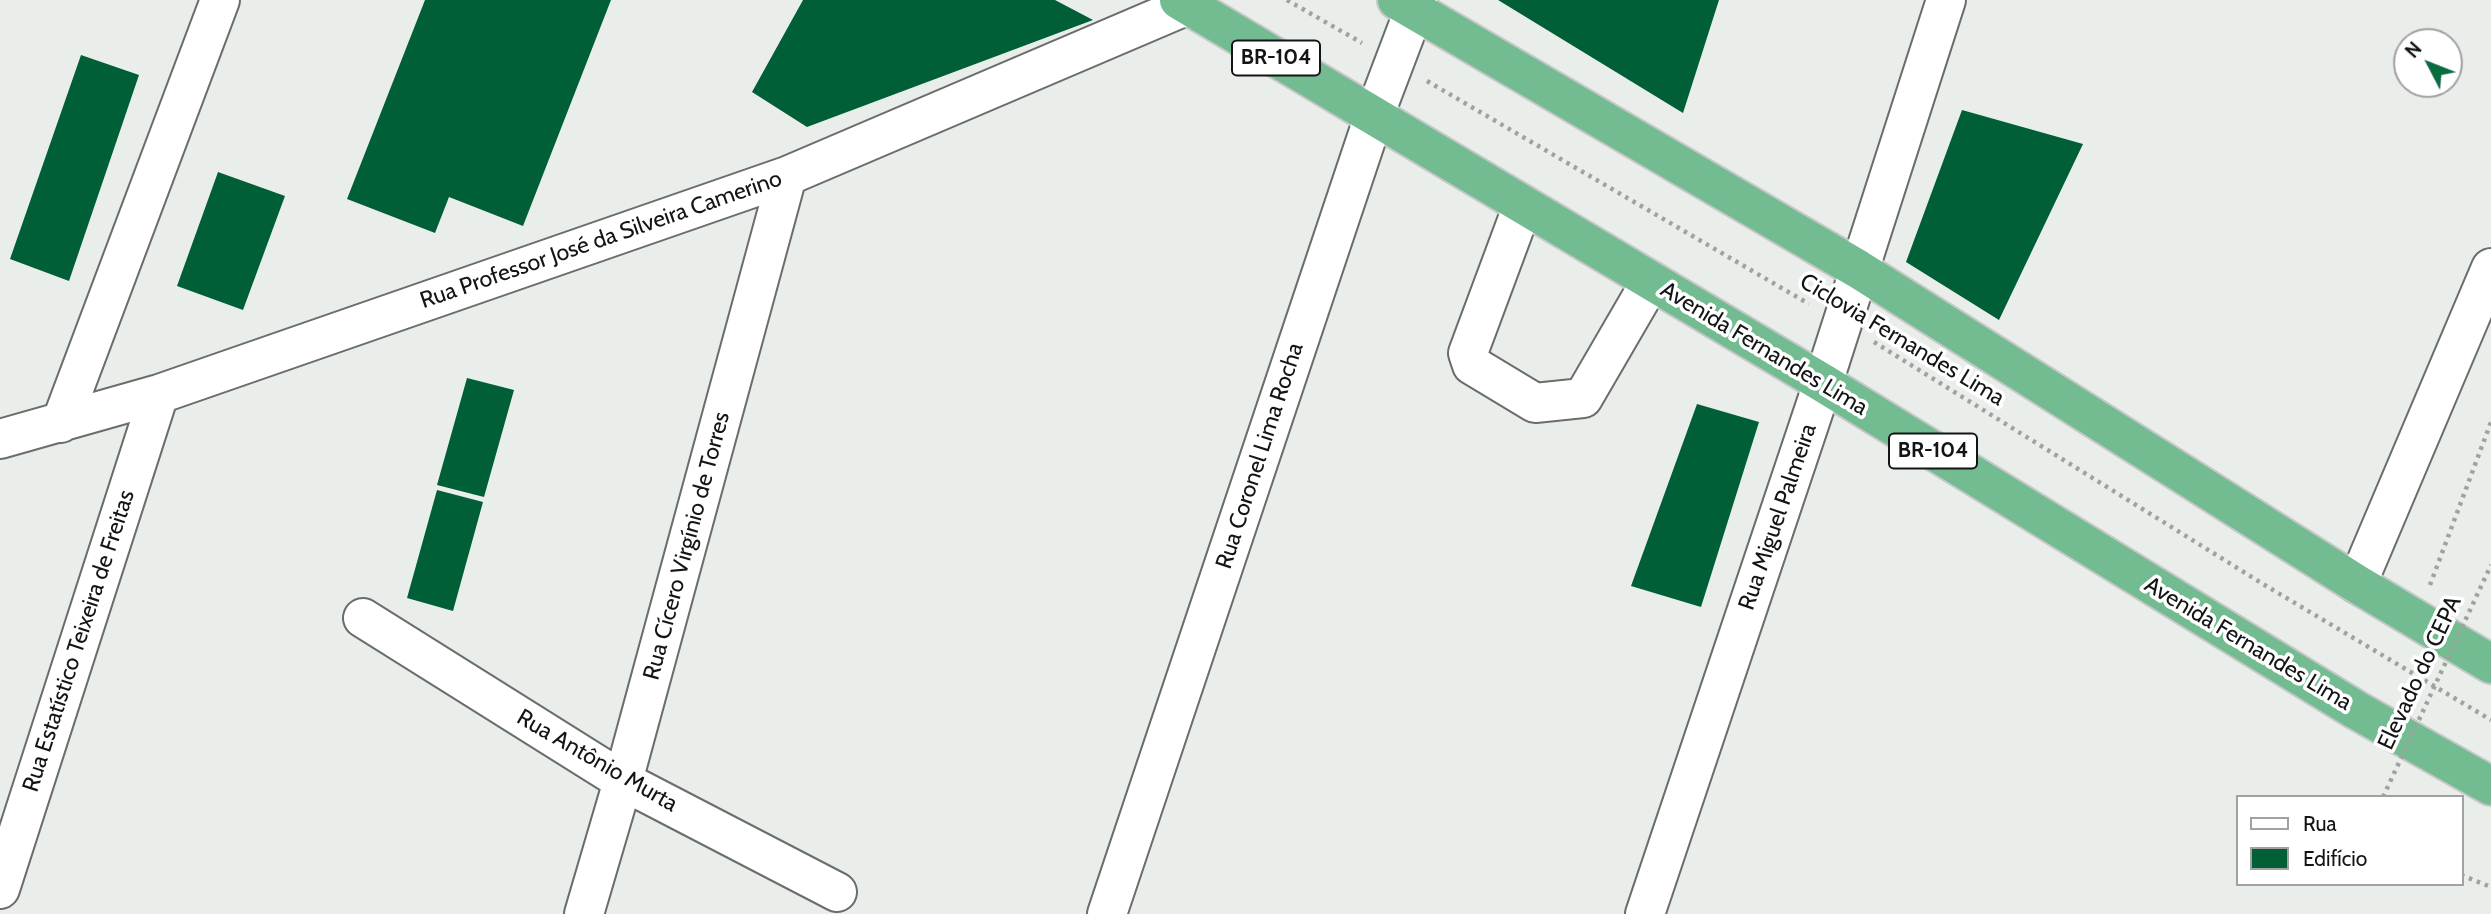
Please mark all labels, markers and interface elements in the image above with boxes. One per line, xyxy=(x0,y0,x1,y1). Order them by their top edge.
north arrow xyxy=(2393,28,2463,98)
text: N xyxy=(2400,37,2427,63)
road number: BR-104 xyxy=(1232,41,1320,76)
street label: Rua Professor José da Silveira Camerino xyxy=(417,165,785,315)
street label: Ciclovia Fernandes Lima xyxy=(1795,268,2009,412)
street label: Avenida Fernandes Lima xyxy=(1655,276,1873,422)
street label: Rua Coronel Lima Rocha xyxy=(1210,339,1310,573)
street label: Rua Cícero Virgínio de Torres xyxy=(638,409,736,683)
street label: Rua Miguel Palmeira xyxy=(1733,420,1823,614)
road number: BR-104 xyxy=(1889,434,1977,468)
street label: Rua Estatístico Teixeira de Freitas xyxy=(17,487,141,795)
street label: Avenida Fernandes Lima xyxy=(2139,571,2357,717)
street label: Elevado do CEPA xyxy=(2372,592,2468,754)
street label: Rua Antônio Murta xyxy=(512,704,682,818)
legend xyxy=(2236,795,2463,886)
text: Rua xyxy=(2303,811,2337,836)
text: Edifício xyxy=(2303,846,2367,871)

